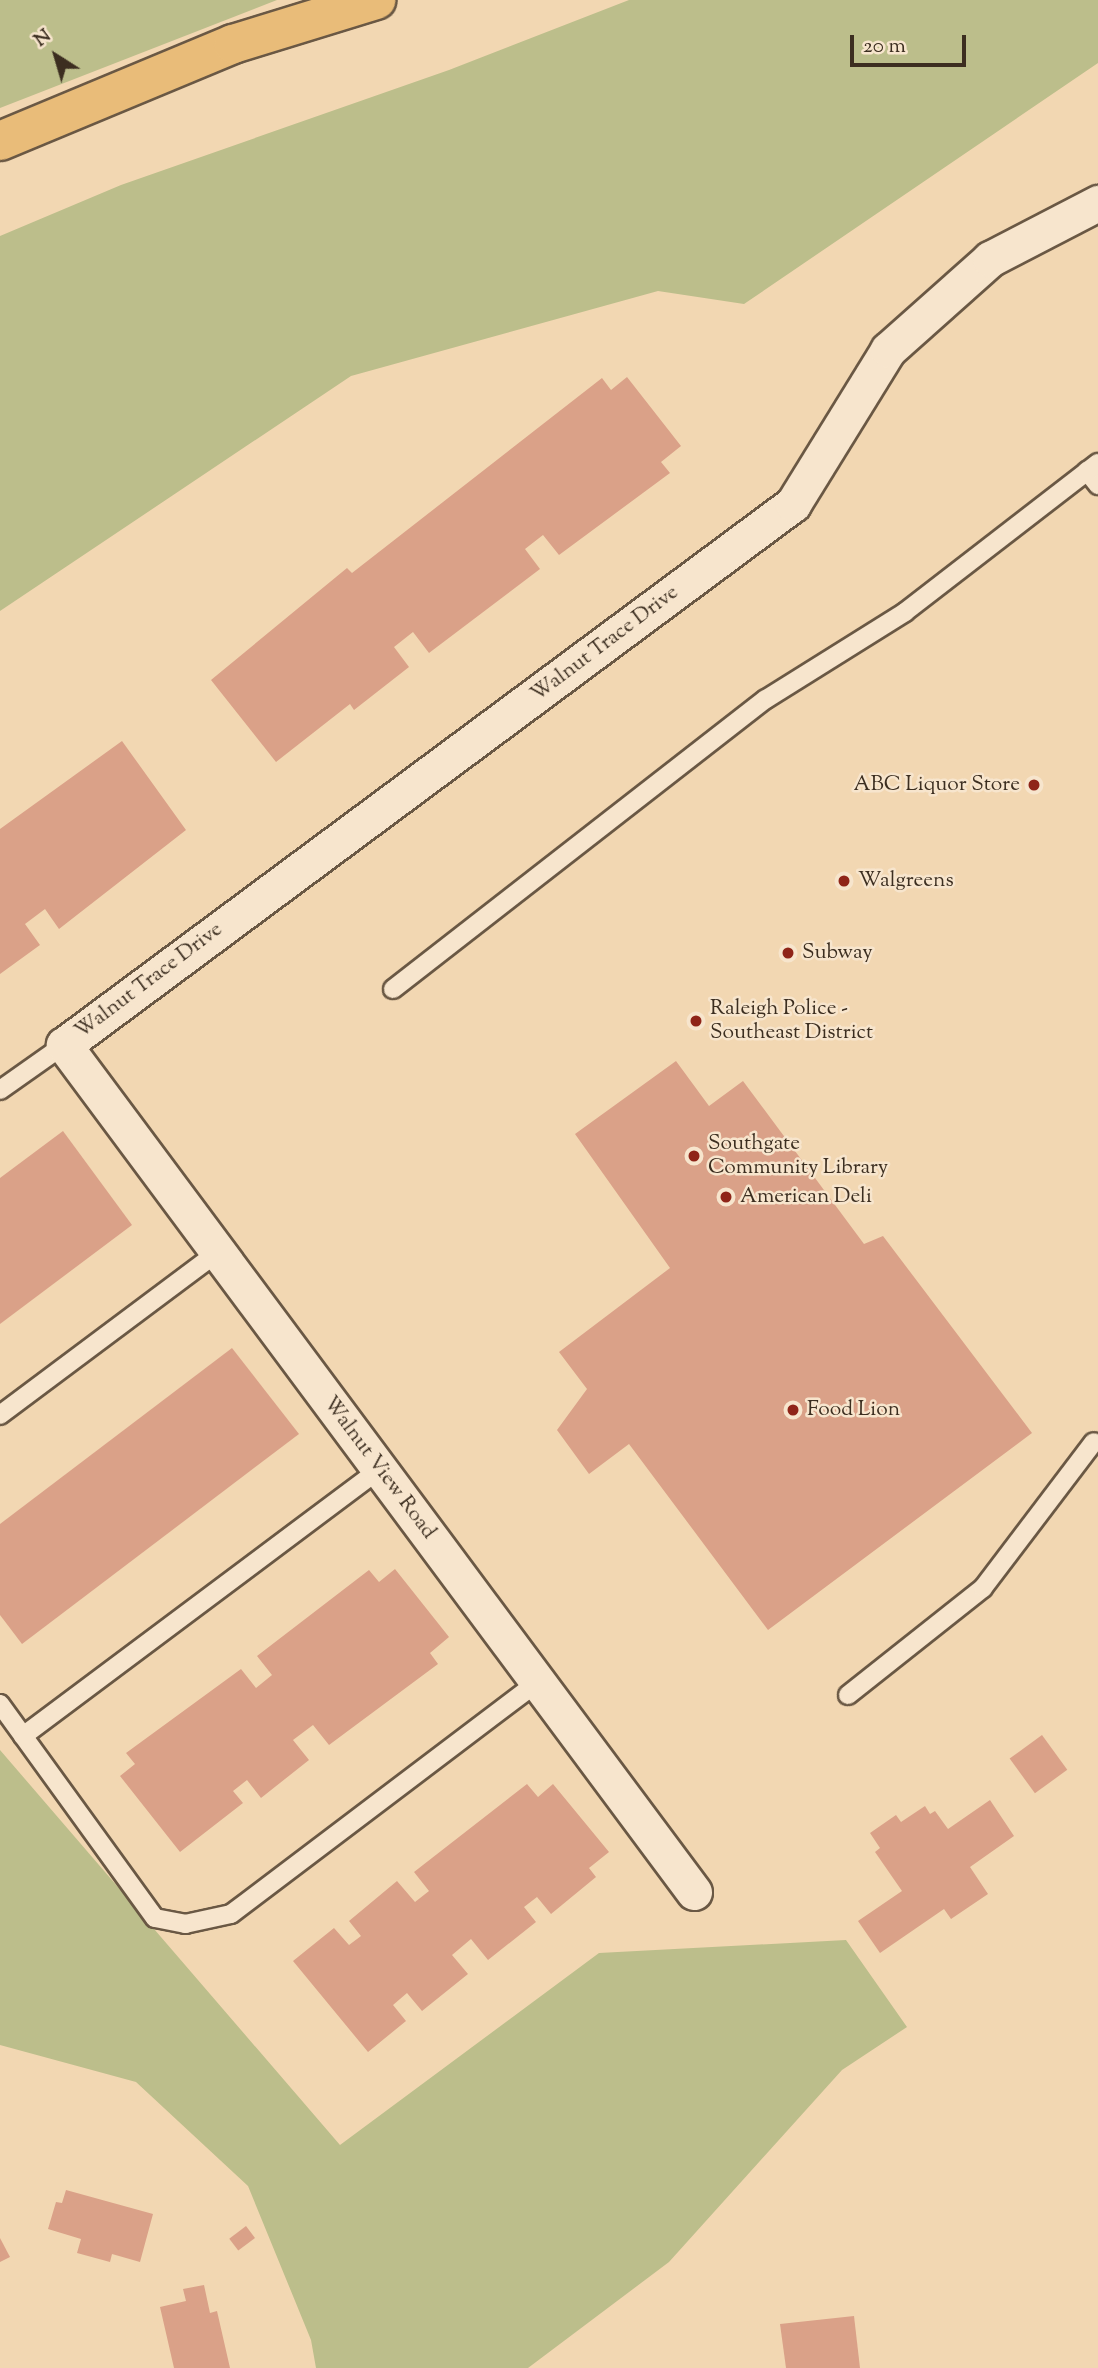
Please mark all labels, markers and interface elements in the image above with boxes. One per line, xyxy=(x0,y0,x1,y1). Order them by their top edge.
north arrow xyxy=(21,21,91,91)
scale bar xyxy=(853,21,968,65)
text: N xyxy=(29,23,57,54)
text: 20 m xyxy=(863,32,906,62)
street label: Walnut Trace Drive xyxy=(526,580,684,708)
place label: ABC Liquor Store xyxy=(853,772,1020,798)
marker: ABC Liquor Store xyxy=(1026,777,1042,793)
place label: Walgreens xyxy=(858,868,954,894)
marker: Walgreens xyxy=(836,873,852,889)
street label: Walnut Trace Drive xyxy=(70,917,228,1045)
place label: Subway xyxy=(802,940,873,966)
marker: Subway xyxy=(780,945,796,961)
place label: Raleigh Police - Southeast District xyxy=(710,996,873,1046)
marker: Raleigh Police - Southeast District xyxy=(688,1013,704,1029)
place label: Southgate Community Library xyxy=(708,1131,888,1181)
marker: Southgate Community Library xyxy=(686,1148,702,1164)
place label: American Deli xyxy=(740,1184,872,1210)
marker: American Deli xyxy=(718,1189,734,1205)
street label: Walnut View Road xyxy=(317,1392,441,1544)
place label: Food Lion xyxy=(807,1397,900,1423)
marker: Food Lion xyxy=(785,1402,801,1418)

